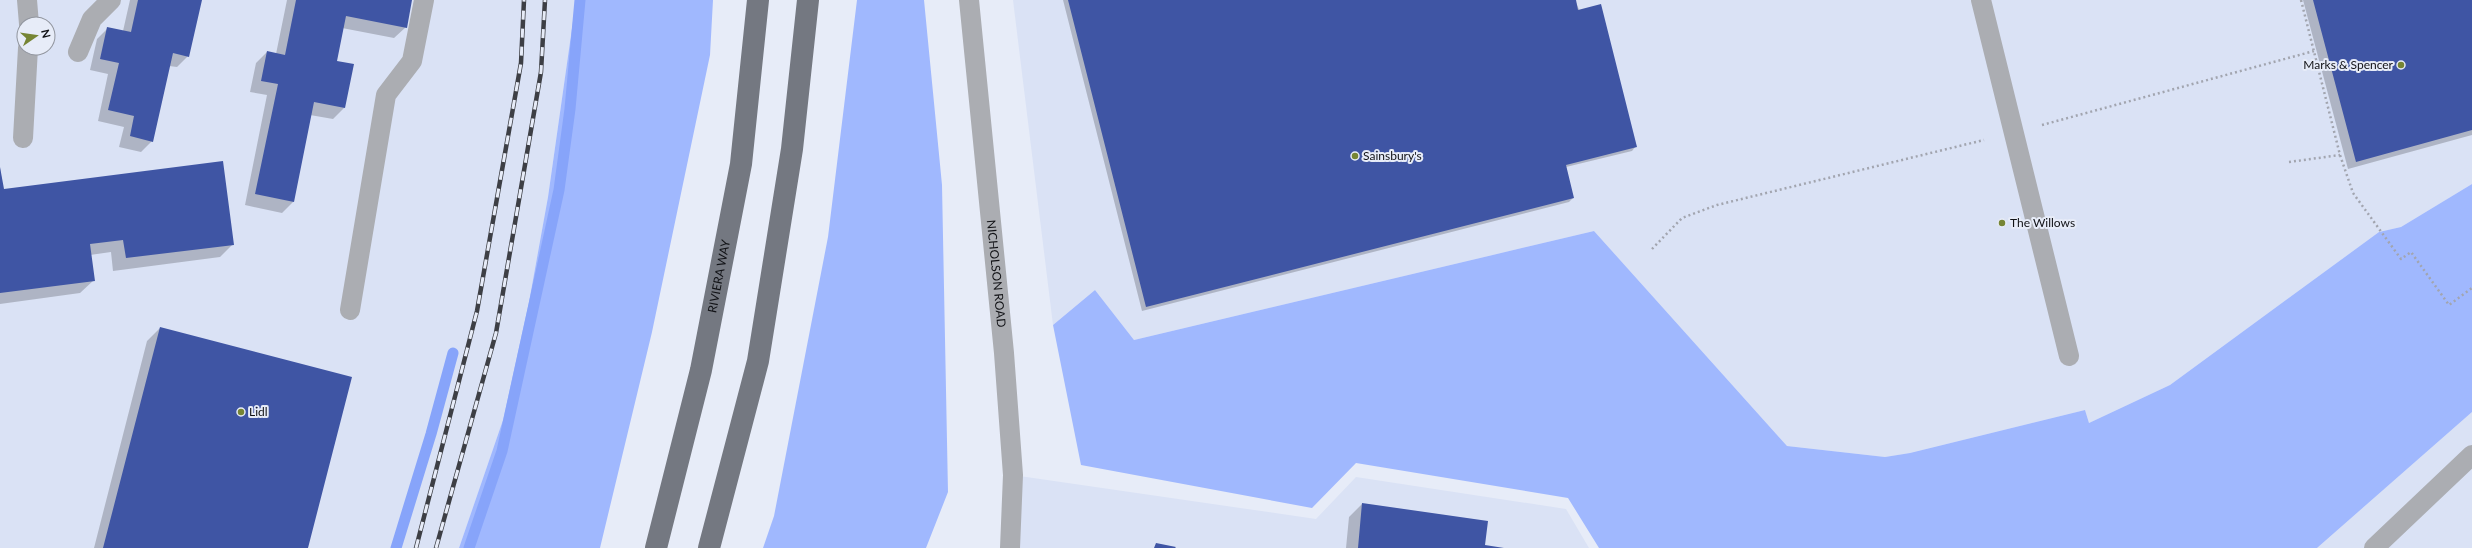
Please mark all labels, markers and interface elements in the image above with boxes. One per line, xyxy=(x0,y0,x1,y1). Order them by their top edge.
north arrow xyxy=(16,16,56,56)
text: N xyxy=(39,28,54,39)
place label: Marks & Spencer xyxy=(2303,57,2394,72)
marker: Marks & Spencer xyxy=(2396,60,2406,70)
place label: Sainsbury's xyxy=(1363,148,1422,163)
marker: Sainsbury's xyxy=(1350,151,1360,161)
place label: The Willows xyxy=(2010,215,2075,230)
marker: The Willows xyxy=(1997,218,2007,228)
street label: NICHOLSON ROAD xyxy=(984,219,1009,328)
street label: RIVIERA WAY xyxy=(704,238,733,314)
place label: Lidl xyxy=(249,404,268,419)
marker: Lidl xyxy=(236,407,246,417)

